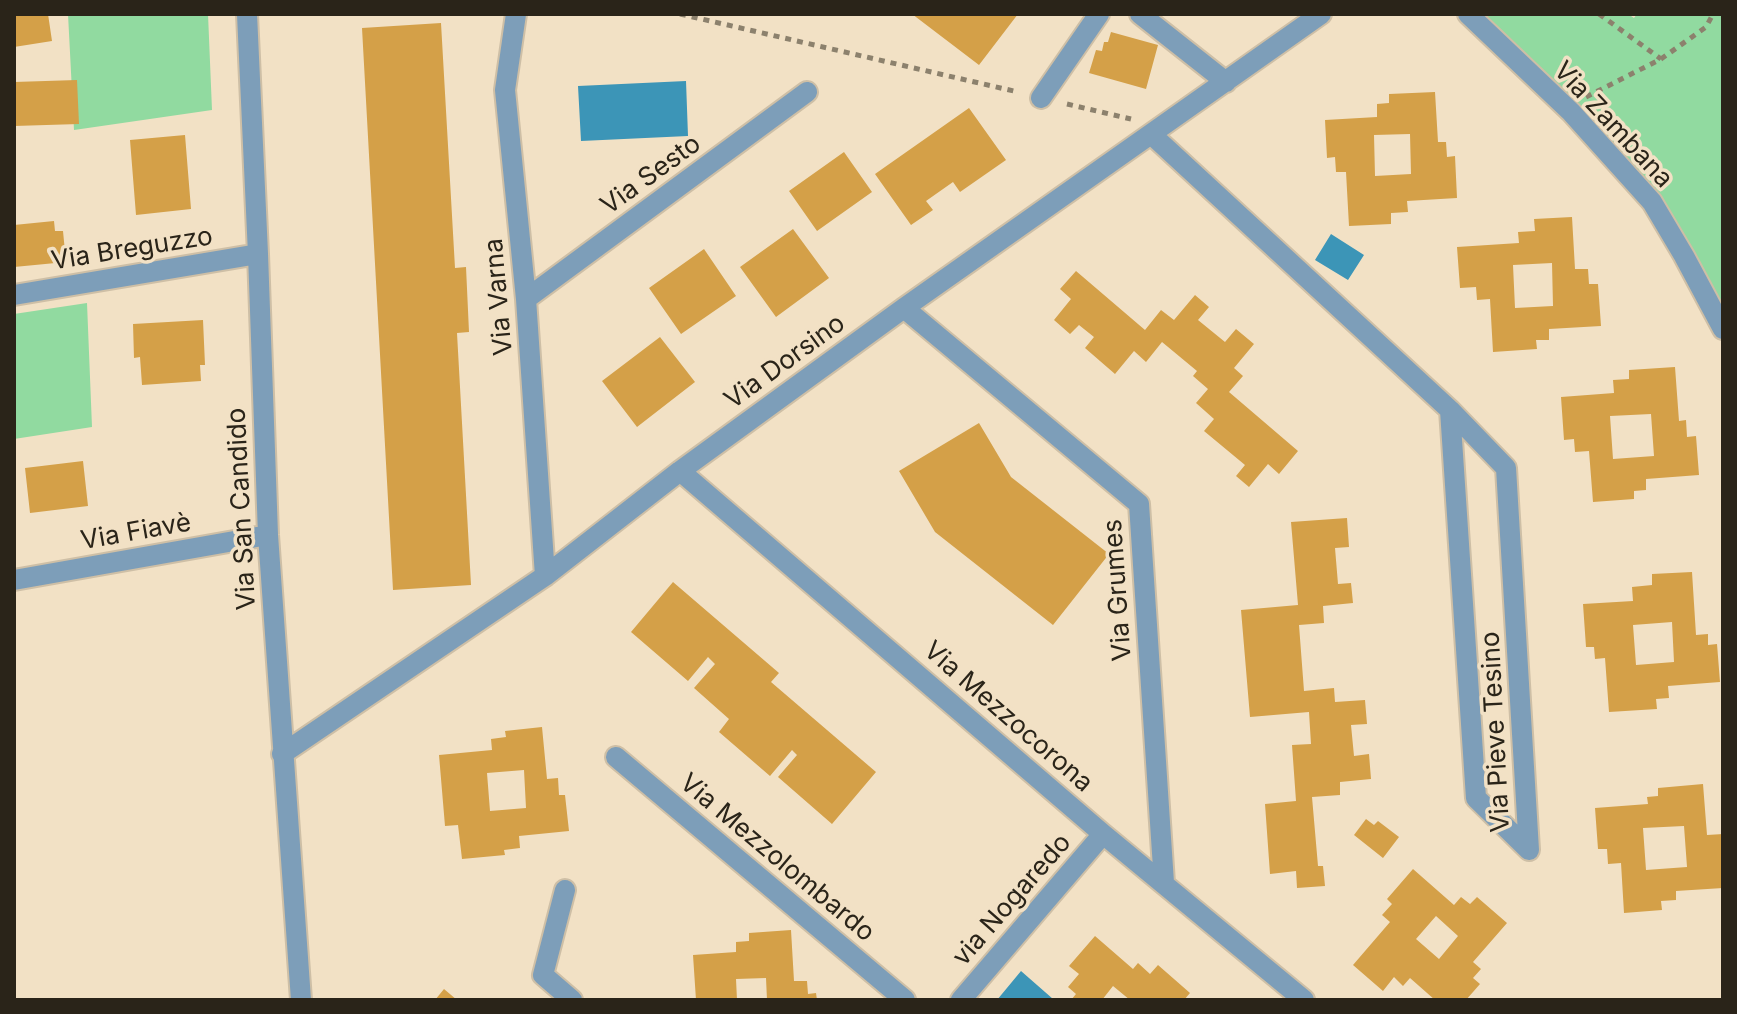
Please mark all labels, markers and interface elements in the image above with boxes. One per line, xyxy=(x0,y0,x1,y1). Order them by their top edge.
street label: Via Zambana xyxy=(1547,56,1679,194)
street label: Via Sesto xyxy=(595,128,707,222)
street label: Via Breguzzo xyxy=(49,221,215,277)
street label: Via Varna xyxy=(478,237,520,357)
street label: Via Dorsino xyxy=(719,308,851,416)
street label: Via San Candido xyxy=(221,407,263,611)
street label: Via Fiavè xyxy=(78,507,194,557)
street label: Via Grumes xyxy=(1097,518,1139,662)
street label: Via Pieve Tesino xyxy=(1475,631,1517,833)
street label: Via Mezzocorona xyxy=(917,635,1099,799)
street label: Via Mezzolombardo xyxy=(673,767,881,949)
street label: via Nogaredo xyxy=(946,828,1078,972)

